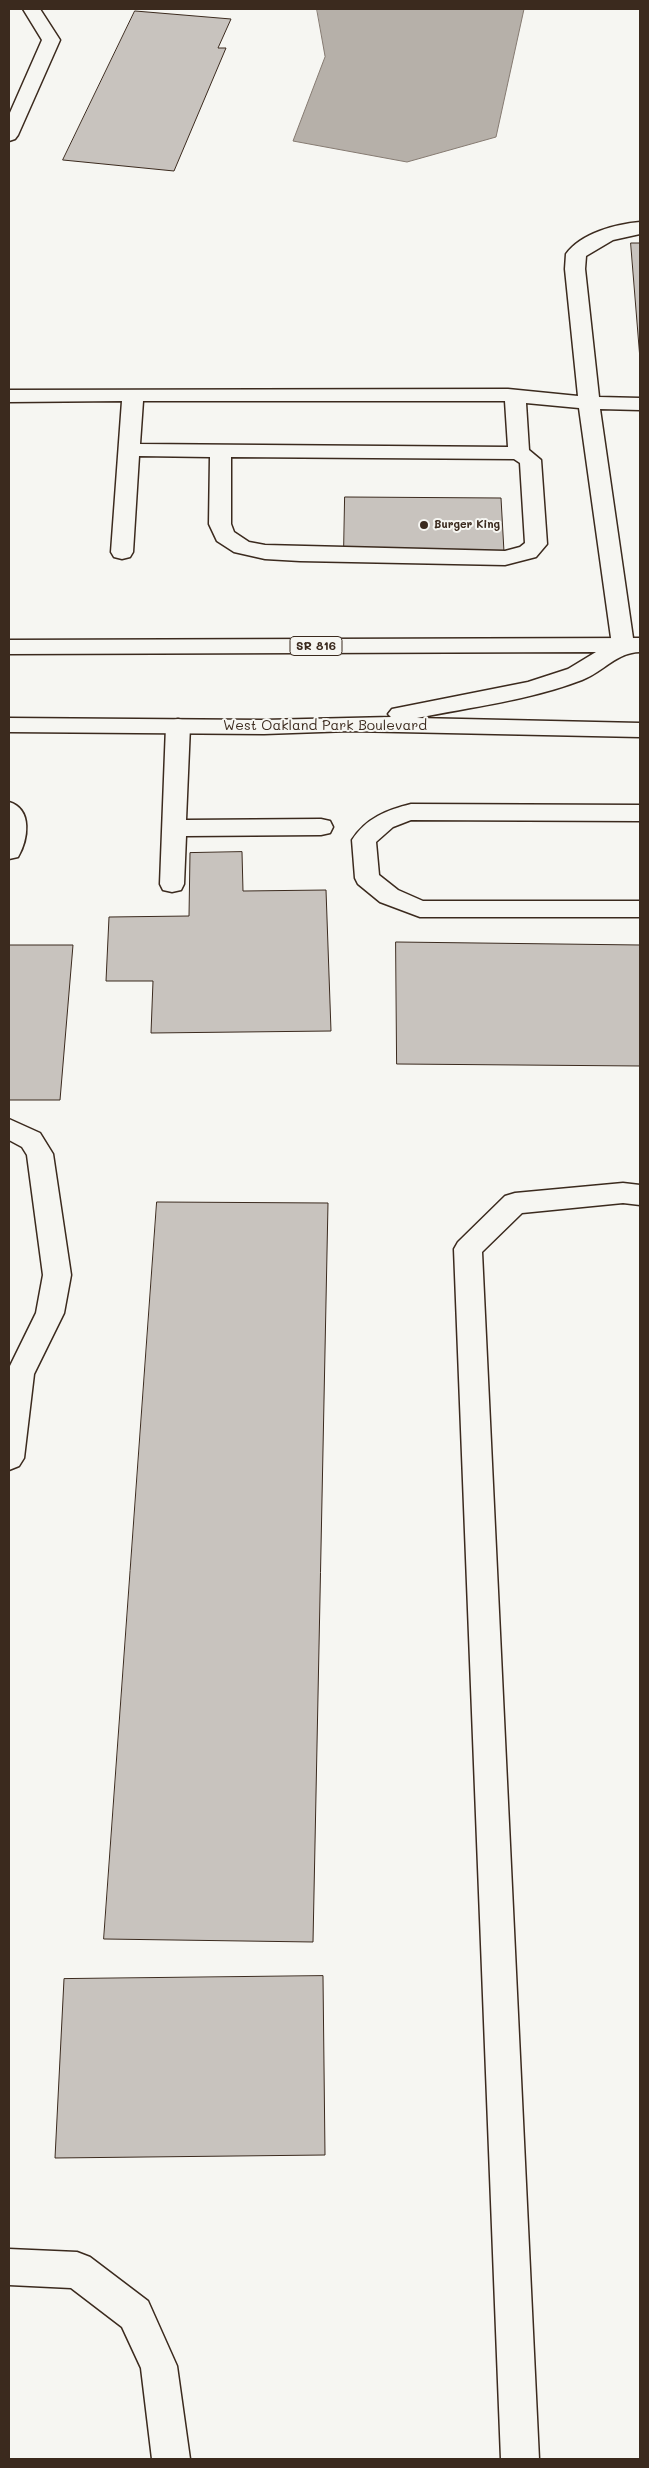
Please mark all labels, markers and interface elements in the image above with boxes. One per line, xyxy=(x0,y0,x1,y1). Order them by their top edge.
place label: Burger King xyxy=(434,518,500,532)
marker: Burger King xyxy=(418,519,430,531)
road number: SR 816 xyxy=(290,636,342,656)
street label: West Oakland Park Boulevard xyxy=(223,718,427,734)

